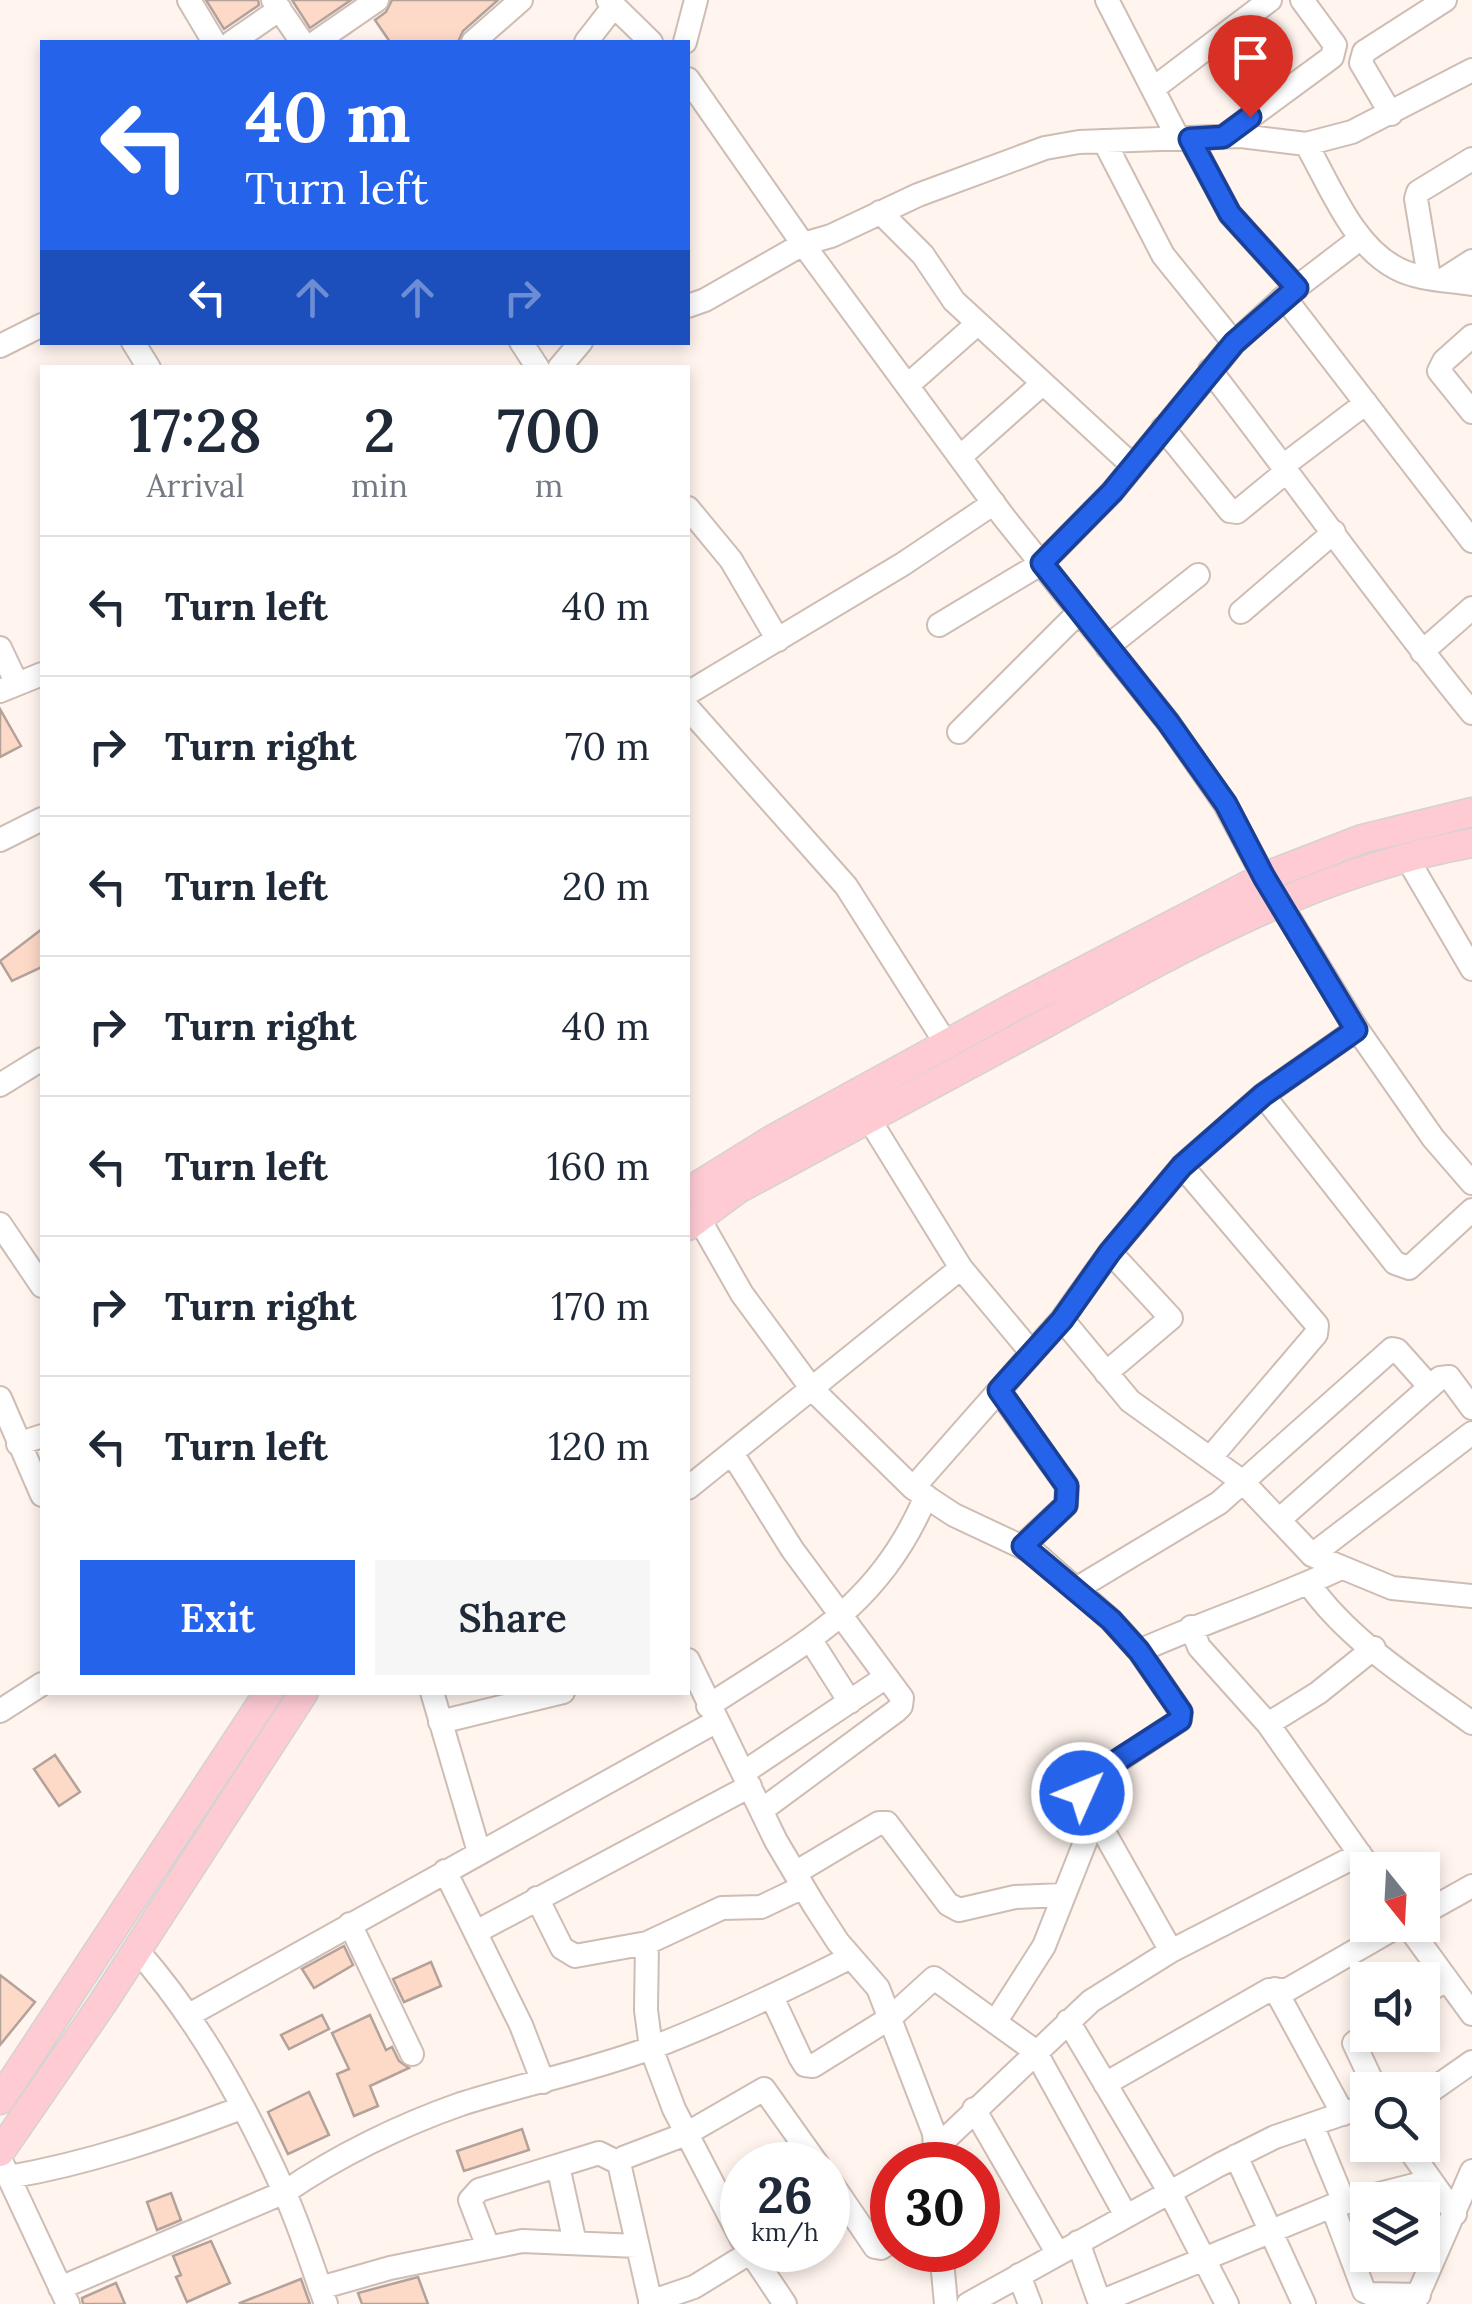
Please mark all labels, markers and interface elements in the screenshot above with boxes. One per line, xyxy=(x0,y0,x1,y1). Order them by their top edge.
pin xyxy=(1208,15,1293,118)
icon: arrive xyxy=(1223,30,1278,85)
text: 40 m xyxy=(245,72,411,161)
icon: left xyxy=(80,80,210,210)
text: Turn left xyxy=(245,159,428,216)
icon: left xyxy=(180,270,235,325)
icon: ahead xyxy=(285,270,340,325)
icon: ahead xyxy=(390,270,445,325)
icon: right xyxy=(495,270,550,325)
text: 17:28 xyxy=(129,392,262,468)
text: 2 xyxy=(363,392,395,468)
text: 700 xyxy=(497,392,601,468)
text: Arrival xyxy=(147,465,244,506)
text: min xyxy=(351,465,408,506)
text: m xyxy=(535,465,563,506)
icon: left xyxy=(80,579,135,634)
text: Turn left xyxy=(165,582,328,630)
text: 40 m xyxy=(562,582,650,630)
icon: right xyxy=(80,719,135,774)
text: Turn right xyxy=(165,722,356,770)
text: 70 m xyxy=(565,722,650,770)
icon: left xyxy=(80,859,135,914)
text: Turn left xyxy=(165,862,328,910)
text: 20 m xyxy=(562,862,650,910)
icon: right xyxy=(80,999,135,1054)
text: Turn right xyxy=(165,1002,356,1050)
text: 40 m xyxy=(562,1002,650,1050)
icon: left xyxy=(80,1139,135,1194)
text: Turn left xyxy=(165,1142,328,1190)
text: 160 m xyxy=(547,1142,650,1190)
icon: right xyxy=(80,1279,135,1334)
text: Turn right xyxy=(165,1282,356,1330)
text: 170 m xyxy=(551,1282,650,1330)
icon: left xyxy=(80,1419,135,1474)
text: Turn left xyxy=(165,1422,328,1470)
text: 120 m xyxy=(548,1422,650,1470)
button: Exit xyxy=(80,1560,355,1675)
button: Share xyxy=(375,1560,650,1675)
position arrow xyxy=(1030,1741,1134,1845)
north arrow xyxy=(1350,1852,1440,1942)
map controls xyxy=(1350,1852,1440,2272)
button: sound xyxy=(1350,1962,1440,2052)
button: search xyxy=(1350,2072,1440,2162)
speed limit sign: 30 xyxy=(870,2142,1000,2272)
text: 26 xyxy=(757,2163,813,2227)
button: layers xyxy=(1350,2182,1440,2272)
text: km/h xyxy=(751,2216,819,2248)

